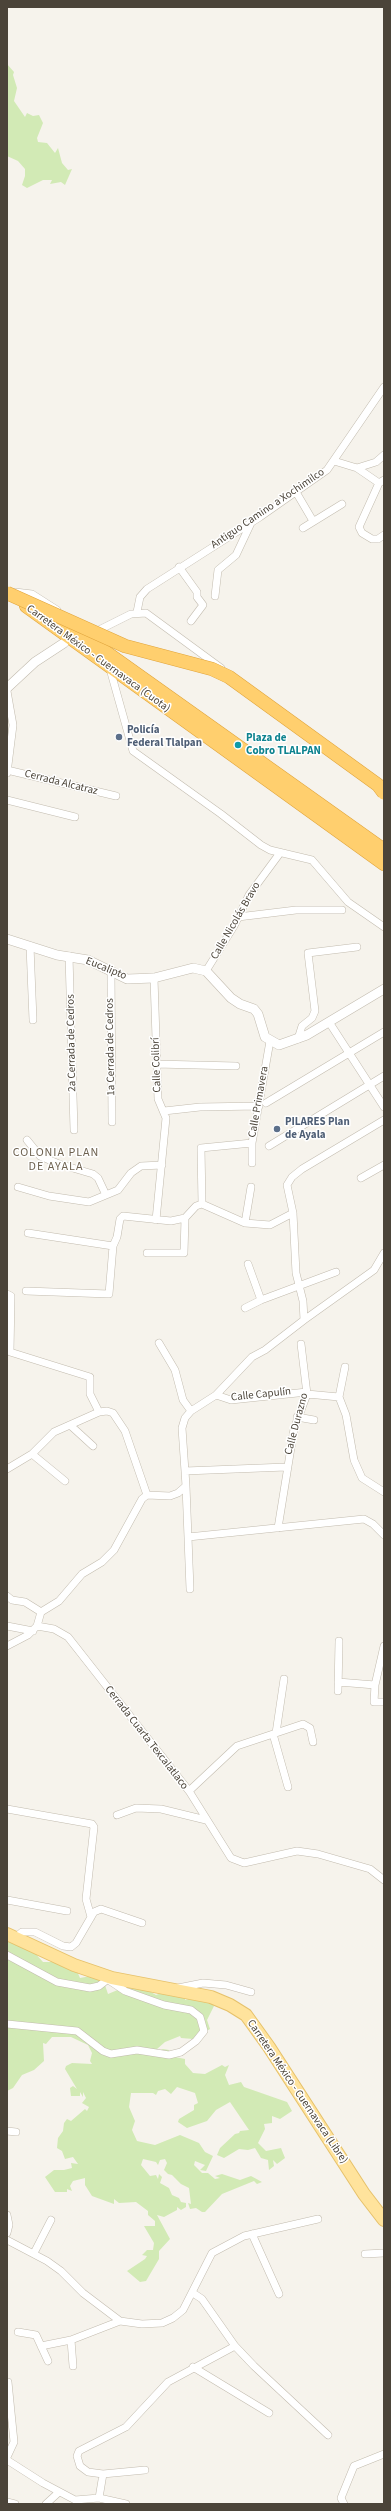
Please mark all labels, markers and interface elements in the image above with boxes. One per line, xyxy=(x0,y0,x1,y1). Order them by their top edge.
street label: Antiguo Camino a Xochimilco xyxy=(209,466,327,552)
street label: Carretera México - Cuernavaca (Cuota) xyxy=(24,602,172,716)
place label: Policía Federal Tlalpan xyxy=(127,724,202,750)
marker: Policía Federal Tlalpan xyxy=(114,732,124,742)
place label: Plaza de Cobro TLALPAN xyxy=(246,732,321,758)
marker: Plaza de Cobro TLALPAN xyxy=(233,740,243,750)
street label: Cerrada Alcatraz xyxy=(23,768,99,798)
street label: Calle Nicolás Bravo xyxy=(208,880,264,962)
street label: Eucalipto xyxy=(84,955,128,983)
street label: 2a Cerrada de Cedros xyxy=(65,994,79,1092)
street label: 1a Cerrada de Cedros xyxy=(104,998,118,1096)
street label: Calle Colibrí xyxy=(149,1037,165,1093)
street label: Calle Primavera xyxy=(246,1065,272,1139)
place label: PILARES Plan de Ayala xyxy=(285,1116,350,1142)
marker: PILARES Plan de Ayala xyxy=(272,1124,282,1134)
district label: COLONIA PLAN DE AYALA xyxy=(13,1146,99,1174)
street label: Calle Capulín xyxy=(230,1385,292,1405)
street label: Calle Durazno xyxy=(282,1392,312,1456)
street label: Cerrada Cuarta Texcalatlaco xyxy=(101,1684,191,1792)
street label: Carretera México - Cuernavaca (Libre) xyxy=(244,2018,350,2166)

